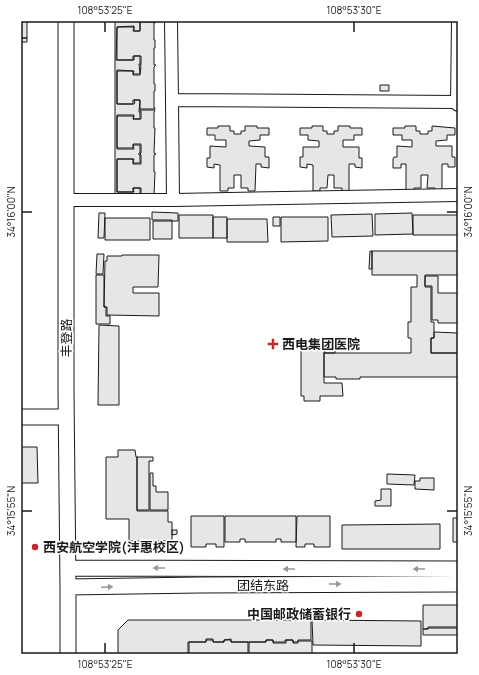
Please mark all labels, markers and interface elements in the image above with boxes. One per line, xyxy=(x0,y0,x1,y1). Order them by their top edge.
text: 108°53'25"E xyxy=(78,3,133,17)
text: 108°53'30"E xyxy=(327,3,382,17)
text: 34°16'00"N xyxy=(4,186,18,238)
text: 34°16'00"N xyxy=(461,186,475,238)
street label: 丰登路 xyxy=(57,318,75,358)
place label: 西电集团医院 xyxy=(282,335,360,353)
marker: 西电集团医院 xyxy=(267,338,279,350)
text: 34°15'55"N xyxy=(4,486,18,536)
text: 34°15'55"N xyxy=(461,486,475,536)
place label: 西安航空学院(沣惠校区) xyxy=(43,538,185,556)
marker: 西安航空学院(沣惠校区) xyxy=(30,542,40,552)
one-way arrow xyxy=(152,565,165,571)
one-way arrow xyxy=(282,566,295,572)
one-way arrow xyxy=(412,566,425,572)
street label: 团结东路 xyxy=(237,576,289,594)
one-way arrow xyxy=(329,581,342,587)
one-way arrow xyxy=(101,584,114,590)
place label: 中国邮政储蓄银行 xyxy=(247,605,351,623)
marker: 中国邮政储蓄银行 xyxy=(354,609,364,619)
text: 108°53'25"E xyxy=(78,657,133,671)
text: 108°53'30"E xyxy=(327,657,382,671)

